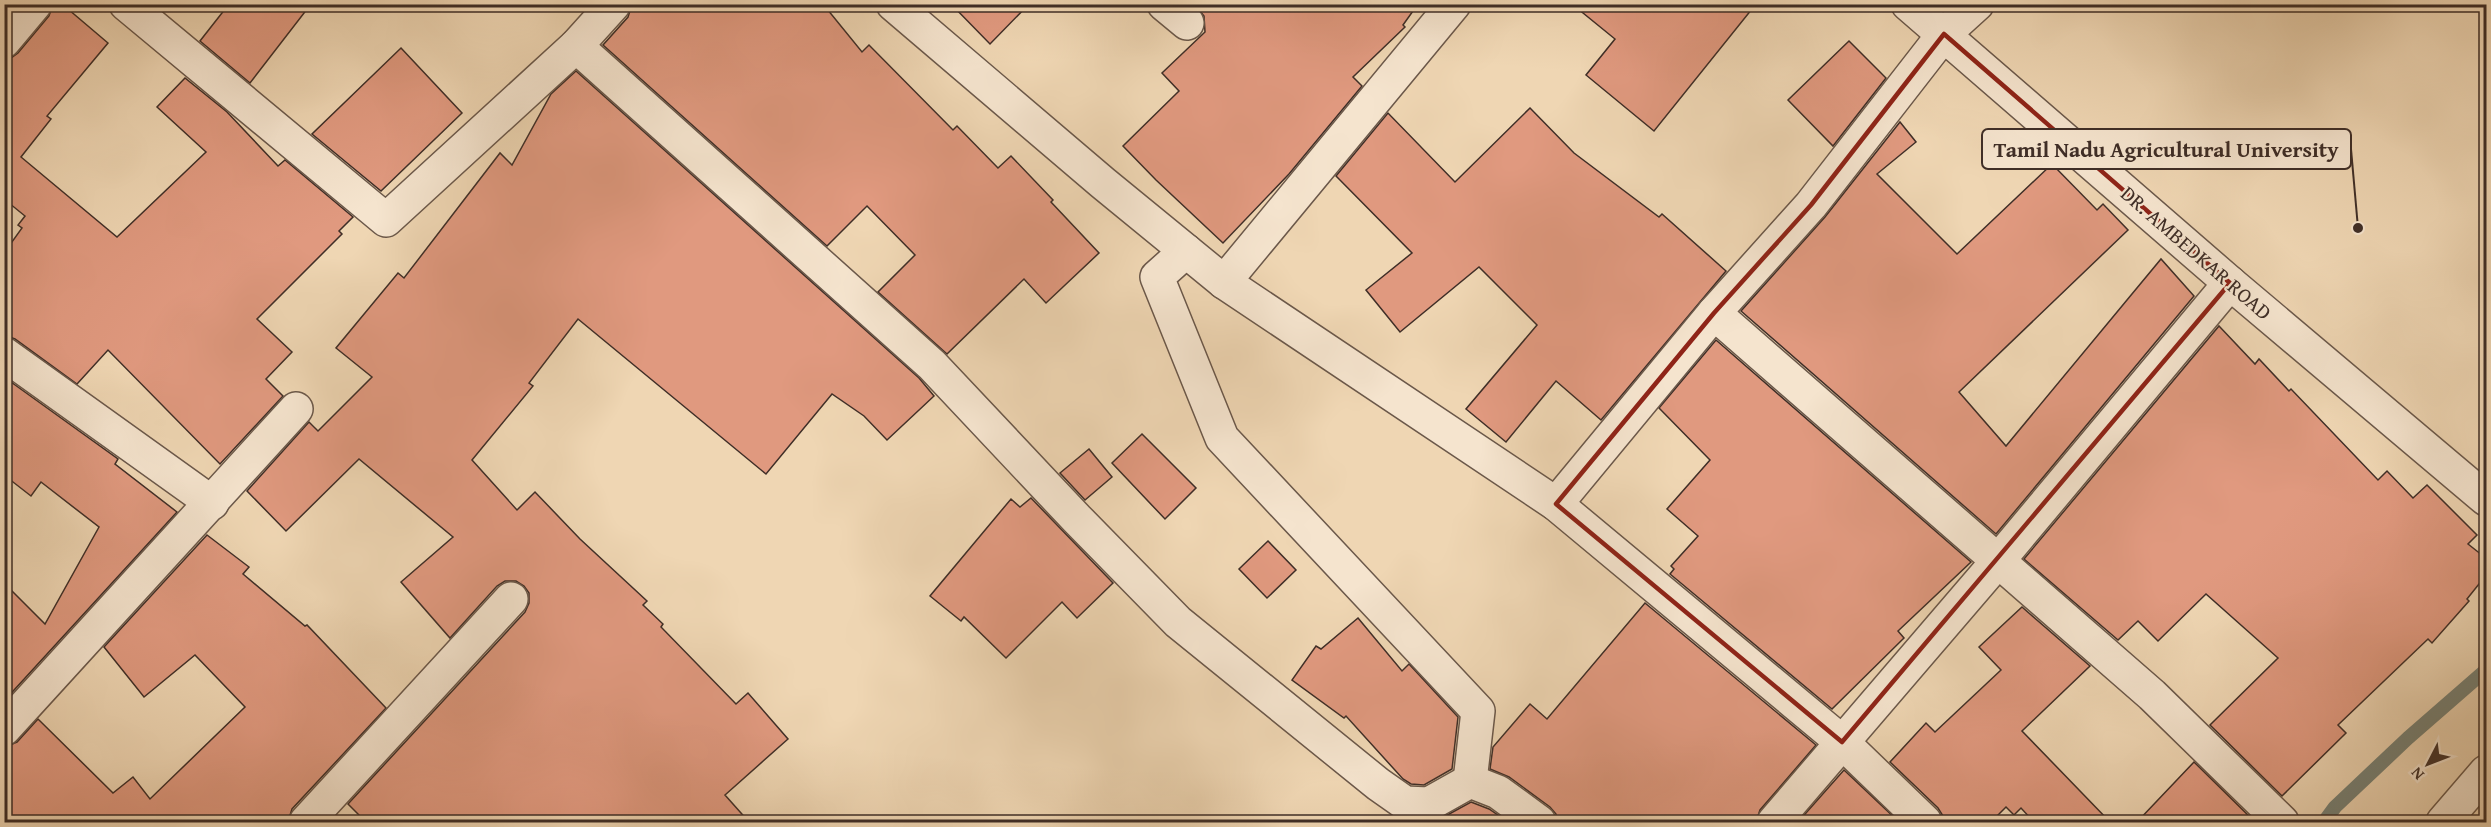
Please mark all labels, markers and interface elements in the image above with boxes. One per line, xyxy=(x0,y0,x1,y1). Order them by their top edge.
callout: Tamil Nadu Agricultural University xyxy=(1982,129,2351,169)
text: Tamil Nadu Agricultural University xyxy=(1994,133,2339,165)
street label: DR. AMBEDKAR ROAD xyxy=(2114,178,2279,327)
north arrow xyxy=(2398,734,2458,794)
text: N xyxy=(2404,762,2429,786)

